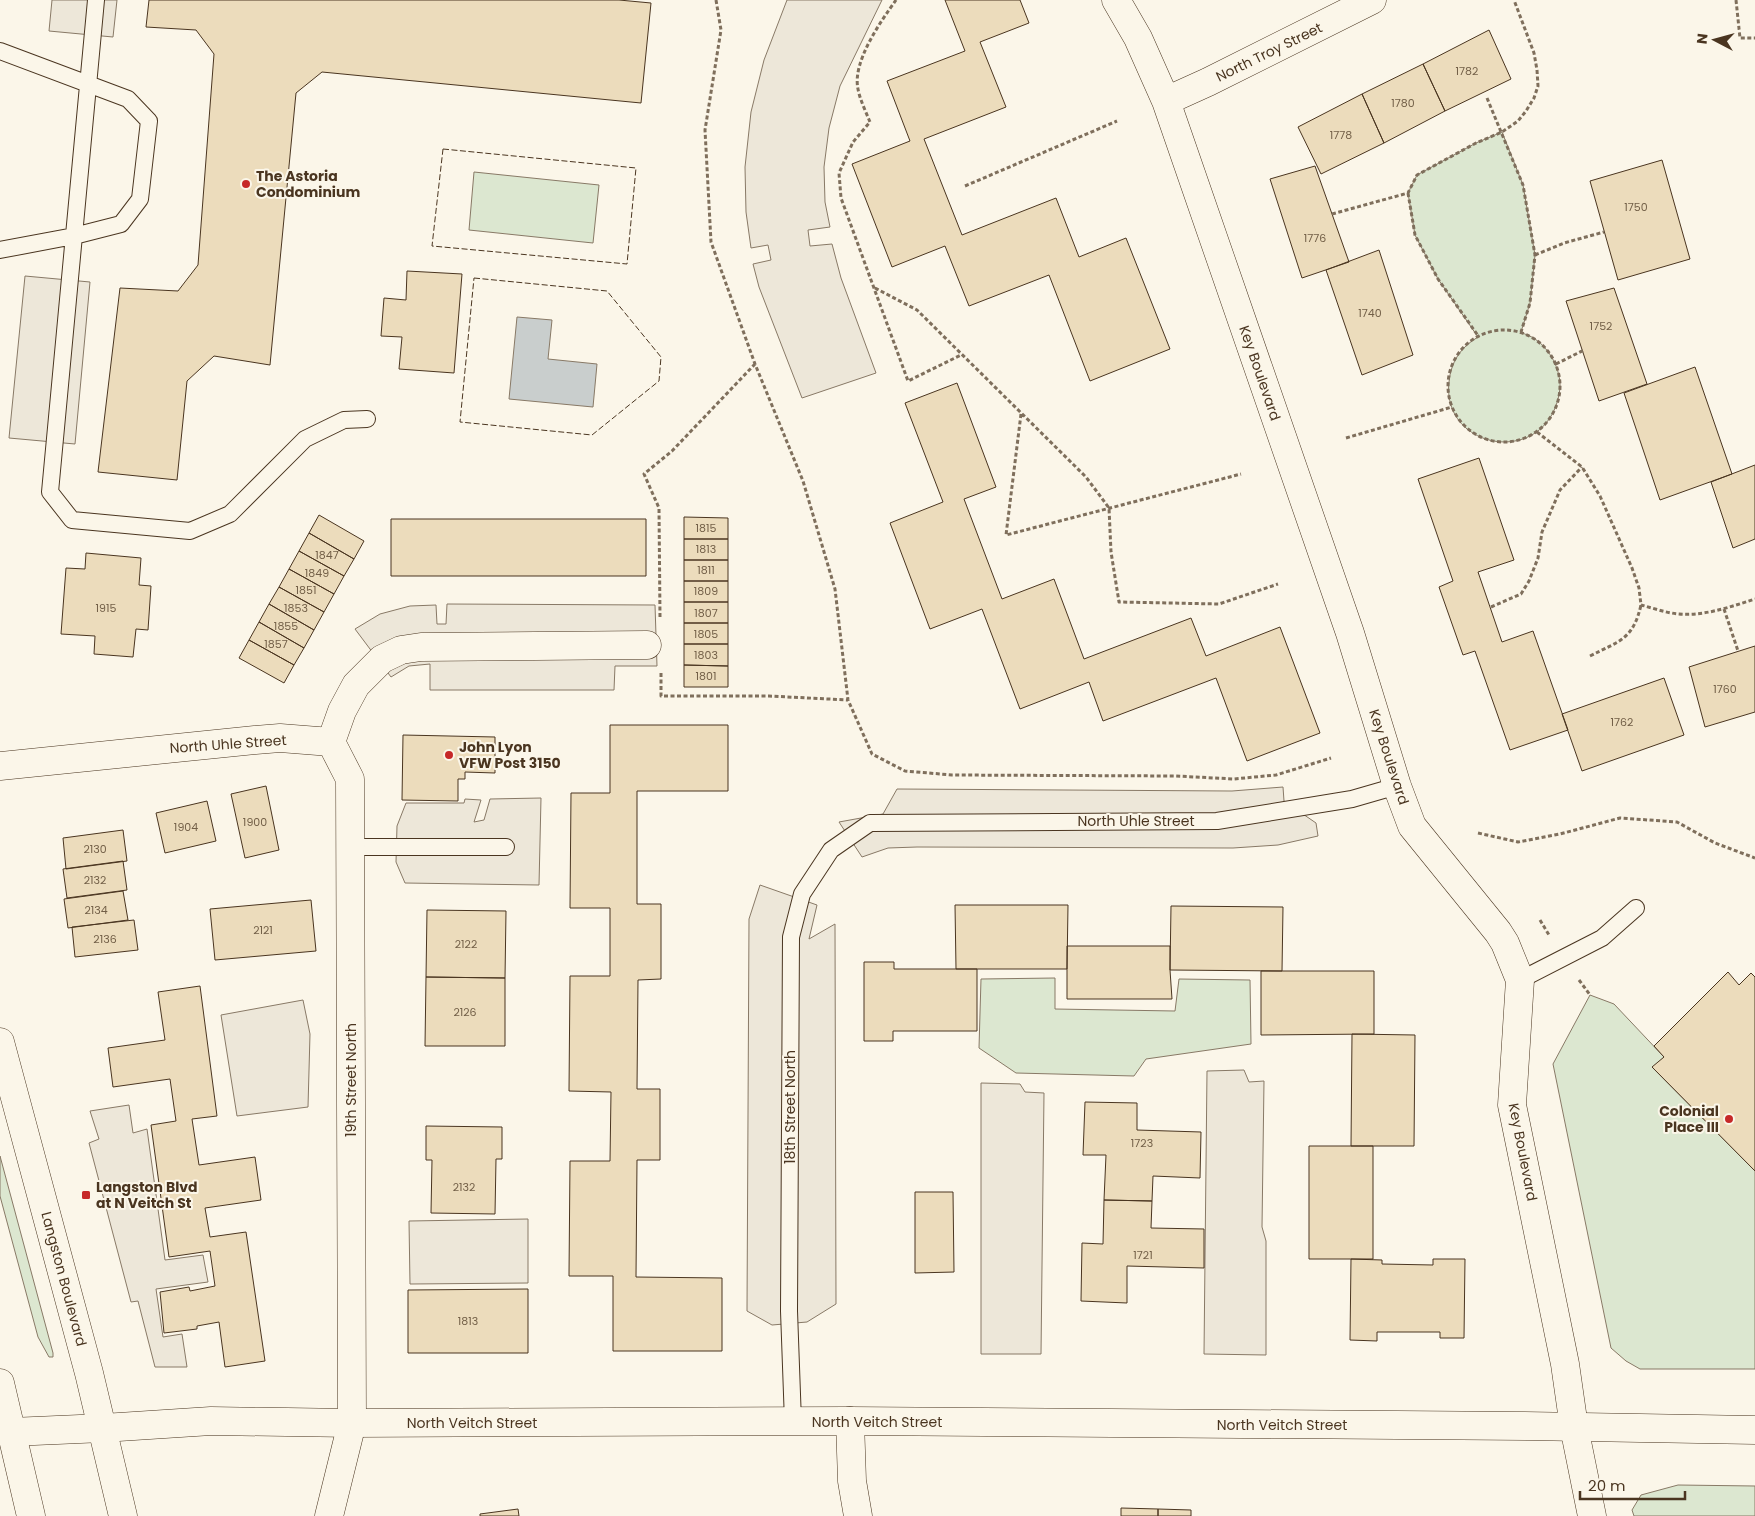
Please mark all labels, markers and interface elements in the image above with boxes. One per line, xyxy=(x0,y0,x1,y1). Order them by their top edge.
north arrow xyxy=(1690,15,1740,65)
street label: North Troy Street xyxy=(1212,18,1326,86)
text: N xyxy=(1692,32,1713,45)
house number: 1782 xyxy=(1456,63,1478,79)
house number: 1780 xyxy=(1391,95,1415,111)
house number: 1778 xyxy=(1330,127,1352,143)
place label: The Astoria Condominium xyxy=(256,166,360,202)
marker: The Astoria Condominium xyxy=(240,178,252,190)
house number: 1750 xyxy=(1624,199,1648,215)
house number: 1776 xyxy=(1304,230,1326,246)
house number: 1740 xyxy=(1358,305,1382,321)
house number: 1752 xyxy=(1590,318,1612,334)
street label: Key Boulevard xyxy=(1234,323,1286,423)
house number: 1815 xyxy=(696,520,717,536)
house number: 1813 xyxy=(696,541,716,557)
house number: 1847 xyxy=(315,547,339,563)
house number: 1811 xyxy=(697,562,715,578)
house number: 1849 xyxy=(305,565,329,581)
house number: 1851 xyxy=(296,582,316,598)
house number: 1809 xyxy=(694,583,718,599)
house number: 1915 xyxy=(96,600,117,616)
house number: 1853 xyxy=(284,600,308,616)
house number: 1807 xyxy=(694,605,718,621)
house number: 1855 xyxy=(274,618,298,634)
house number: 1805 xyxy=(694,626,718,642)
house number: 1857 xyxy=(264,636,288,652)
house number: 1803 xyxy=(694,647,718,663)
house number: 1801 xyxy=(696,668,716,684)
house number: 1760 xyxy=(1713,681,1737,697)
street label: Key Boulevard xyxy=(1364,707,1414,807)
house number: 1762 xyxy=(1611,714,1633,730)
street label: North Uhle Street xyxy=(169,730,287,758)
place label: John Lyon VFW Post 3150 xyxy=(459,737,561,773)
marker: John Lyon VFW Post 3150 xyxy=(443,749,455,761)
street label: North Uhle Street xyxy=(1077,811,1195,831)
house number: 1900 xyxy=(243,814,267,830)
house number: 1904 xyxy=(174,819,198,835)
house number: 2130 xyxy=(83,841,107,857)
house number: 2132 xyxy=(84,872,106,888)
house number: 2134 xyxy=(84,902,108,918)
house number: 2121 xyxy=(253,922,273,938)
house number: 2136 xyxy=(93,931,117,947)
house number: 2122 xyxy=(455,936,477,952)
house number: 2126 xyxy=(453,1004,477,1020)
street label: 19th Street North xyxy=(341,1023,361,1137)
street label: 18th Street North xyxy=(780,1050,800,1164)
street label: Key Boulevard xyxy=(1504,1101,1542,1203)
place label: Colonial Place III xyxy=(1659,1101,1719,1137)
marker: Colonial Place III xyxy=(1723,1113,1735,1125)
house number: 1723 xyxy=(1131,1135,1153,1151)
place label: Langston Blvd at N Veitch St xyxy=(96,1177,198,1213)
house number: 2132 xyxy=(453,1179,475,1195)
marker: Langston Blvd at N Veitch St xyxy=(80,1189,92,1201)
street label: Langston Boulevard xyxy=(36,1209,92,1349)
house number: 1721 xyxy=(1133,1247,1153,1263)
house number: 1813 xyxy=(458,1313,478,1329)
street label: North Veitch Street xyxy=(812,1412,942,1432)
street label: North Veitch Street xyxy=(407,1413,537,1433)
street label: North Veitch Street xyxy=(1217,1415,1347,1435)
scale bar xyxy=(1580,1468,1685,1500)
text: 20 m xyxy=(1588,1475,1626,1496)

